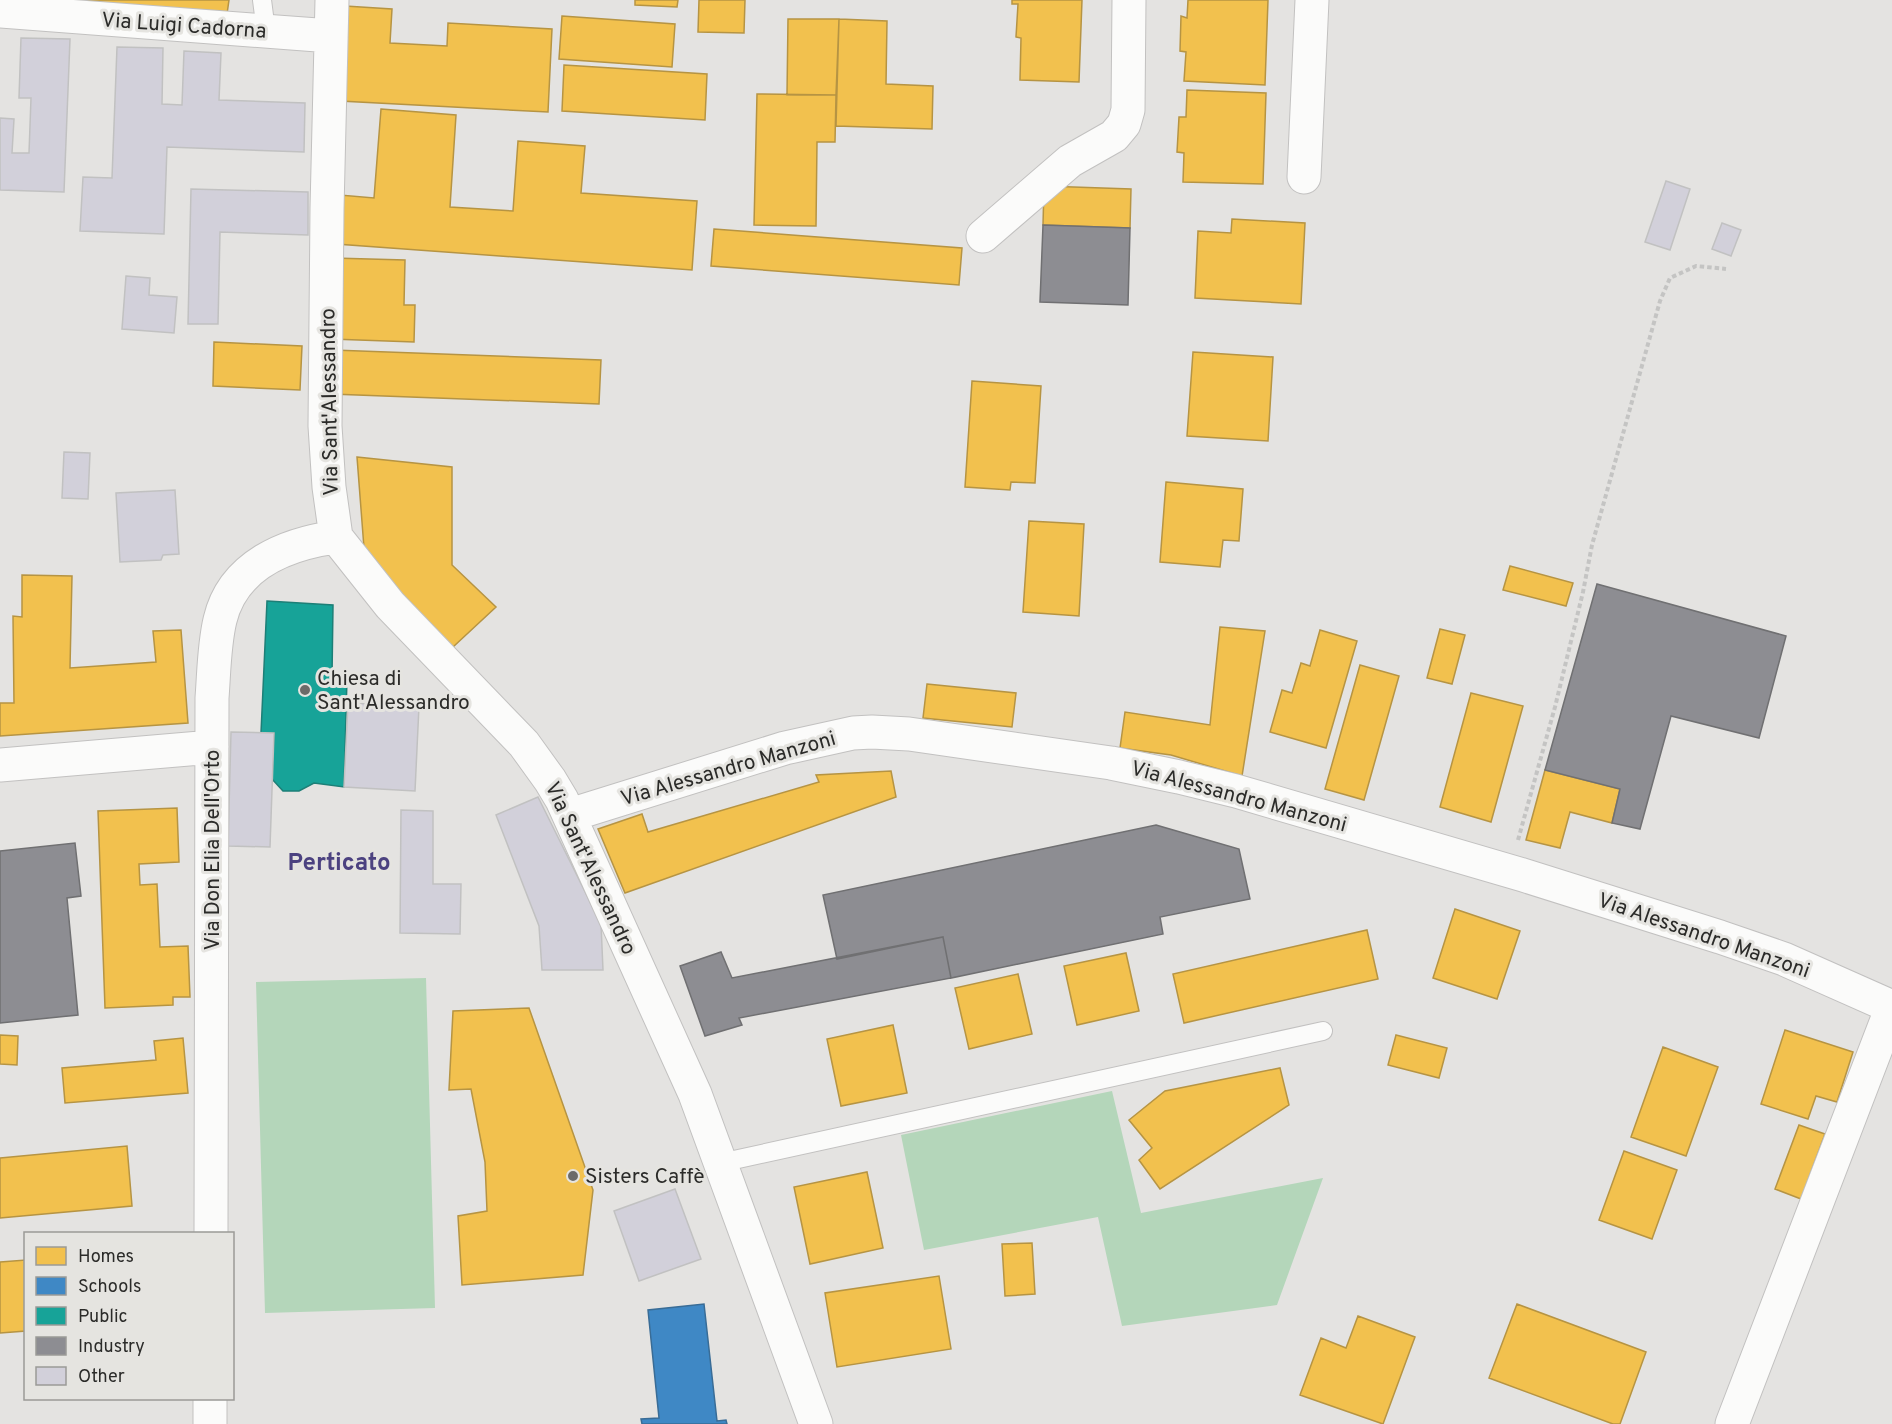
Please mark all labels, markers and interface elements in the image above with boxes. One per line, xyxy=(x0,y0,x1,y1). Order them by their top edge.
street label: Via Luigi Cadorna xyxy=(100,7,267,46)
street label: Via Sant'Alessandro xyxy=(315,308,346,496)
place label: Chiesa di Sant'Alessandro xyxy=(317,666,470,717)
marker: Chiesa di Sant'Alessandro xyxy=(298,683,312,697)
street label: Via Alessandro Manzoni xyxy=(618,726,839,813)
street label: Via Don Elia Dell'Orto xyxy=(200,749,227,951)
street label: Via Alessandro Manzoni xyxy=(1128,756,1350,839)
street label: Via Sant'Alessandro xyxy=(538,778,642,959)
district label: Perticato xyxy=(287,849,391,879)
street label: Via Alessandro Manzoni xyxy=(1594,887,1813,985)
place label: Sisters Caffè xyxy=(585,1164,705,1191)
marker: Sisters Caffè xyxy=(566,1169,580,1183)
legend xyxy=(24,1232,234,1400)
text: Homes xyxy=(78,1246,134,1269)
text: Schools xyxy=(78,1276,141,1299)
text: Public xyxy=(78,1306,128,1329)
text: Industry xyxy=(78,1336,145,1359)
text: Other xyxy=(78,1366,125,1389)

